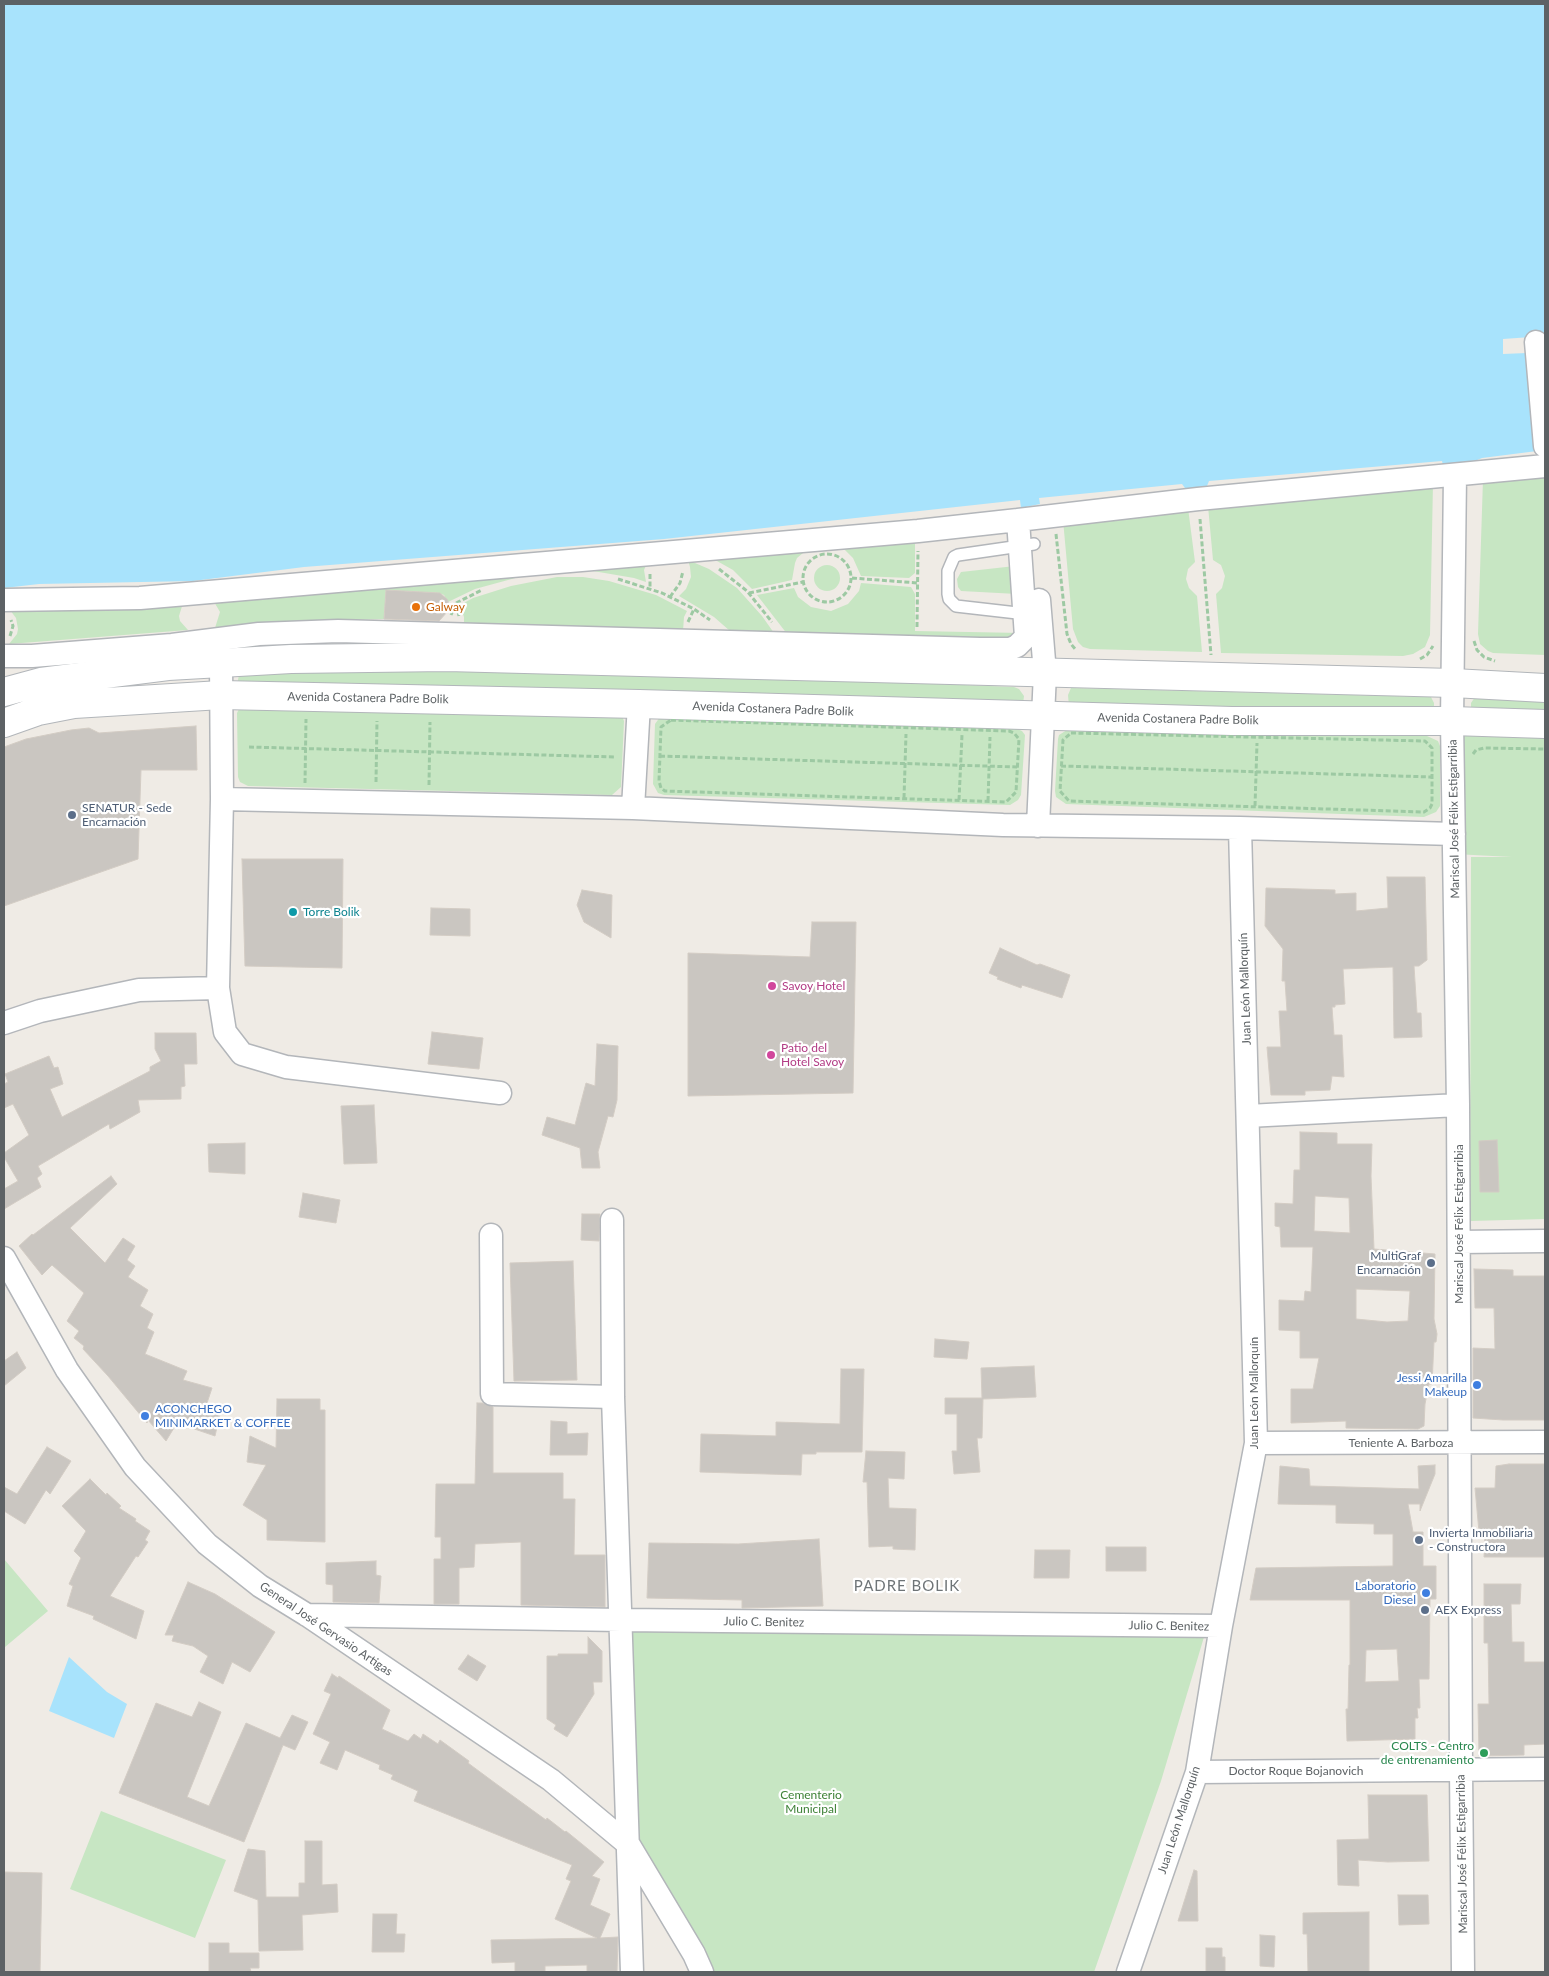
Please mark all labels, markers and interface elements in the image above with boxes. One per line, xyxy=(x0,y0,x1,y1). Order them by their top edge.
place label: Galway xyxy=(426,600,465,614)
marker: Galway xyxy=(410,601,422,613)
street label: Avenida Costanera Padre Bolik xyxy=(287,689,449,707)
street label: Avenida Costanera Padre Bolik xyxy=(692,699,854,719)
street label: Avenida Costanera Padre Bolik xyxy=(1097,710,1259,728)
street label: Mariscal José Félix Estigarribia xyxy=(1445,739,1463,899)
place label: SENATUR - Sede Encarnación xyxy=(82,801,172,829)
marker: SENATUR - Sede Encarnación xyxy=(66,809,78,821)
place label: Torre Bolik xyxy=(303,905,360,919)
marker: Torre Bolik xyxy=(287,906,299,918)
street label: Juan León Mallorquín xyxy=(1236,933,1254,1045)
place label: Savoy Hotel xyxy=(782,979,845,993)
marker: Savoy Hotel xyxy=(766,980,778,992)
place label: Patio del Hotel Savoy xyxy=(781,1041,844,1069)
marker: Patio del Hotel Savoy xyxy=(765,1049,777,1061)
street label: Mariscal José Félix Estigarribia xyxy=(1452,1144,1466,1304)
place label: MultiGraf Encarnación xyxy=(1357,1249,1421,1277)
marker: MultiGraf Encarnación xyxy=(1425,1257,1437,1269)
street label: Juan León Mallorquín xyxy=(1247,1337,1261,1449)
place label: Jessi Amarilla Makeup xyxy=(1397,1371,1467,1399)
marker: Jessi Amarilla Makeup xyxy=(1471,1379,1483,1391)
place label: ACONCHEGO MINIMARKET & COFFEE xyxy=(155,1402,290,1430)
marker: ACONCHEGO MINIMARKET & COFFEE xyxy=(139,1410,151,1422)
street label: Teniente A. Barboza xyxy=(1349,1436,1453,1450)
place label: Invierta Inmobiliaria - Constructora xyxy=(1429,1526,1533,1554)
marker: Invierta Inmobiliaria - Constructora xyxy=(1413,1534,1425,1546)
district label: PADRE BOLIK xyxy=(852,1577,962,1595)
street label: General José Gervasio Artigas xyxy=(257,1579,395,1679)
place label: Laboratorio Diesel xyxy=(1355,1579,1416,1607)
marker: Laboratorio Diesel xyxy=(1420,1587,1432,1599)
place label: AEX Express xyxy=(1435,1603,1501,1617)
marker: AEX Express xyxy=(1419,1604,1431,1616)
street label: Julio C. Benitez xyxy=(724,1614,804,1630)
street label: Julio C. Benitez xyxy=(1129,1618,1209,1634)
place label: COLTS - Centro de entrenamiento xyxy=(1381,1739,1474,1767)
marker: COLTS - Centro de entrenamiento xyxy=(1478,1747,1490,1759)
street label: Juan León Mallorquín xyxy=(1155,1764,1203,1876)
street label: Doctor Roque Bojanovich xyxy=(1229,1764,1363,1778)
street label: Mariscal José Félix Estigarribia xyxy=(1453,1774,1471,1934)
park label: Cementerio Municipal xyxy=(780,1788,842,1816)

